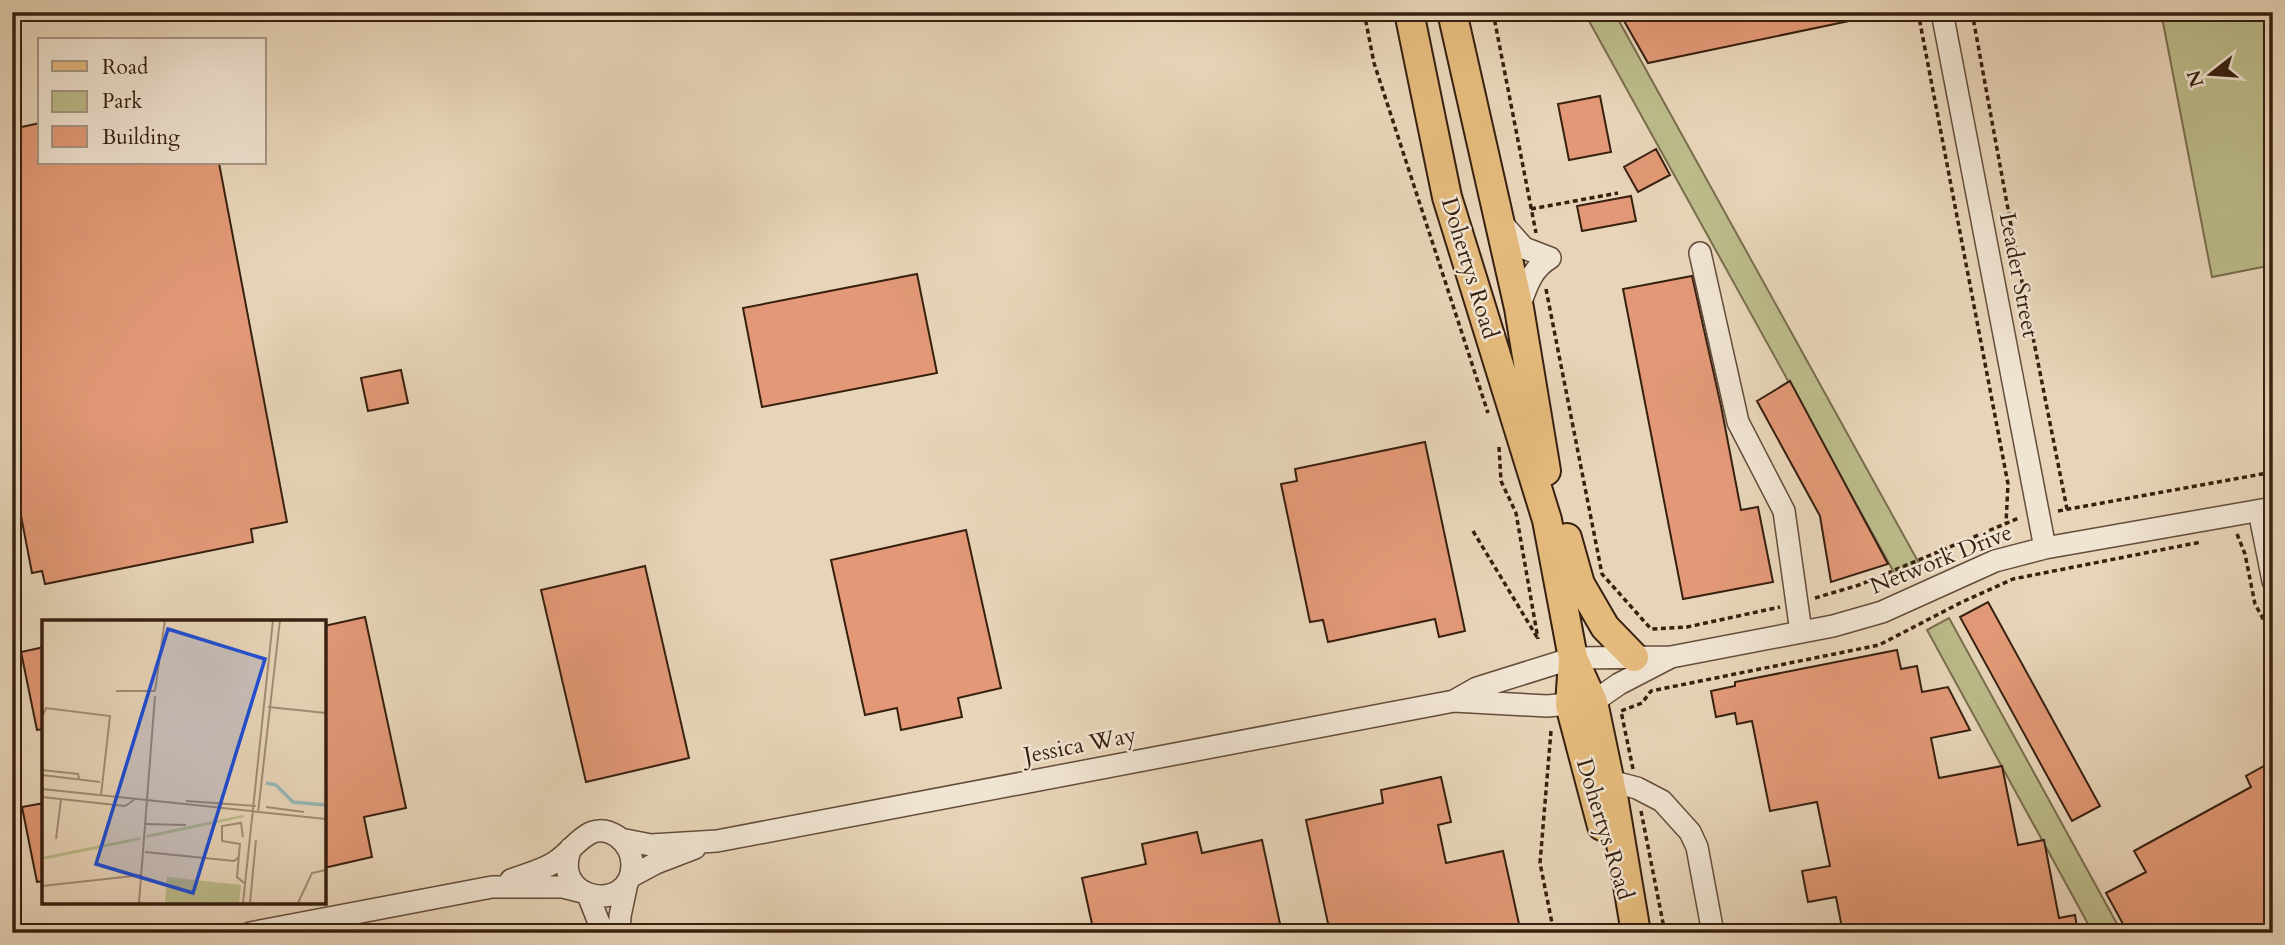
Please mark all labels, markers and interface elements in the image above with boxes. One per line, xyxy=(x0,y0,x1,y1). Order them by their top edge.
legend xyxy=(38,38,266,164)
north arrow xyxy=(2176,38,2246,108)
text: Road xyxy=(102,53,148,82)
text: N xyxy=(2181,67,2211,90)
text: Park xyxy=(102,87,143,116)
text: Building xyxy=(102,123,180,152)
street label: Dohertys Road xyxy=(1434,193,1506,343)
street label: Leader Street xyxy=(1992,210,2046,340)
street label: Network Drive xyxy=(1865,516,2017,602)
inset map xyxy=(42,620,326,903)
street label: Jessica Way xyxy=(1018,719,1139,772)
street label: Dohertys Road xyxy=(1569,754,1641,904)

